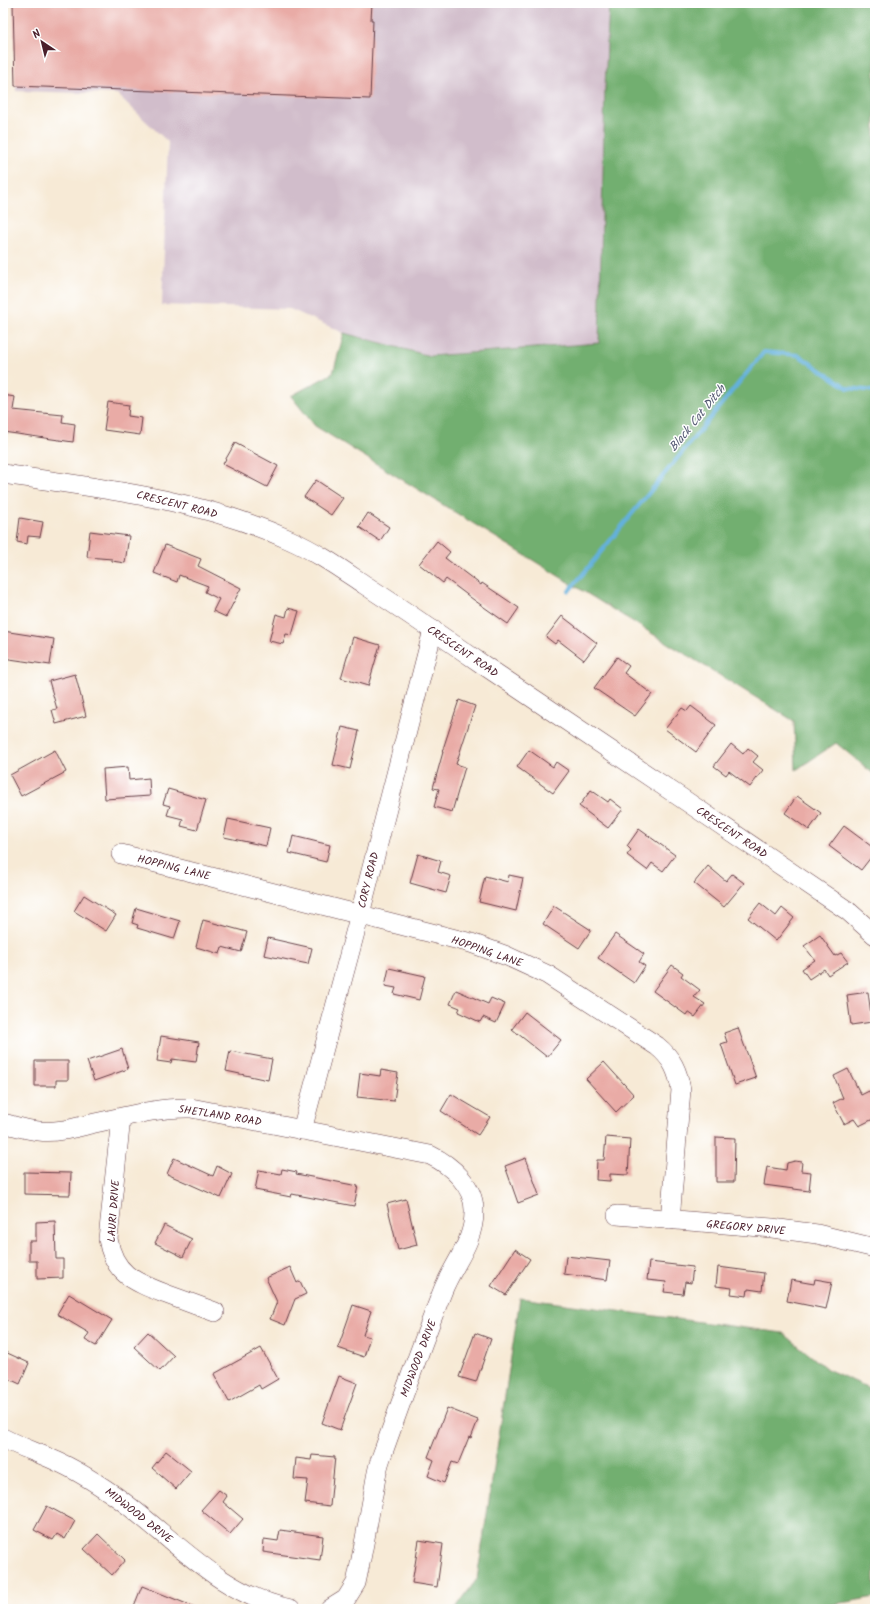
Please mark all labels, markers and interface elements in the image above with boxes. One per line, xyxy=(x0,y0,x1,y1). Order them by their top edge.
north arrow xyxy=(22,22,62,62)
text: N xyxy=(29,25,45,44)
water label: Black Cat Ditch xyxy=(664,380,731,456)
street label: CRESCENT ROAD xyxy=(134,486,219,524)
street label: CRESCENT ROAD xyxy=(423,621,502,683)
street label: CRESCENT ROAD xyxy=(692,802,771,864)
street label: HOPPING LANE xyxy=(135,850,213,886)
street label: CORY ROAD xyxy=(353,850,385,910)
street label: HOPPING LANE xyxy=(448,931,525,973)
street label: SHETLAND ROAD xyxy=(177,1101,263,1131)
street label: LAURI DRIVE xyxy=(103,1179,125,1243)
street label: GREGORY DRIVE xyxy=(706,1216,787,1240)
street label: MIDWOOD DRIVE xyxy=(396,1316,442,1400)
street label: MIDWOOD DRIVE xyxy=(101,1483,177,1548)

